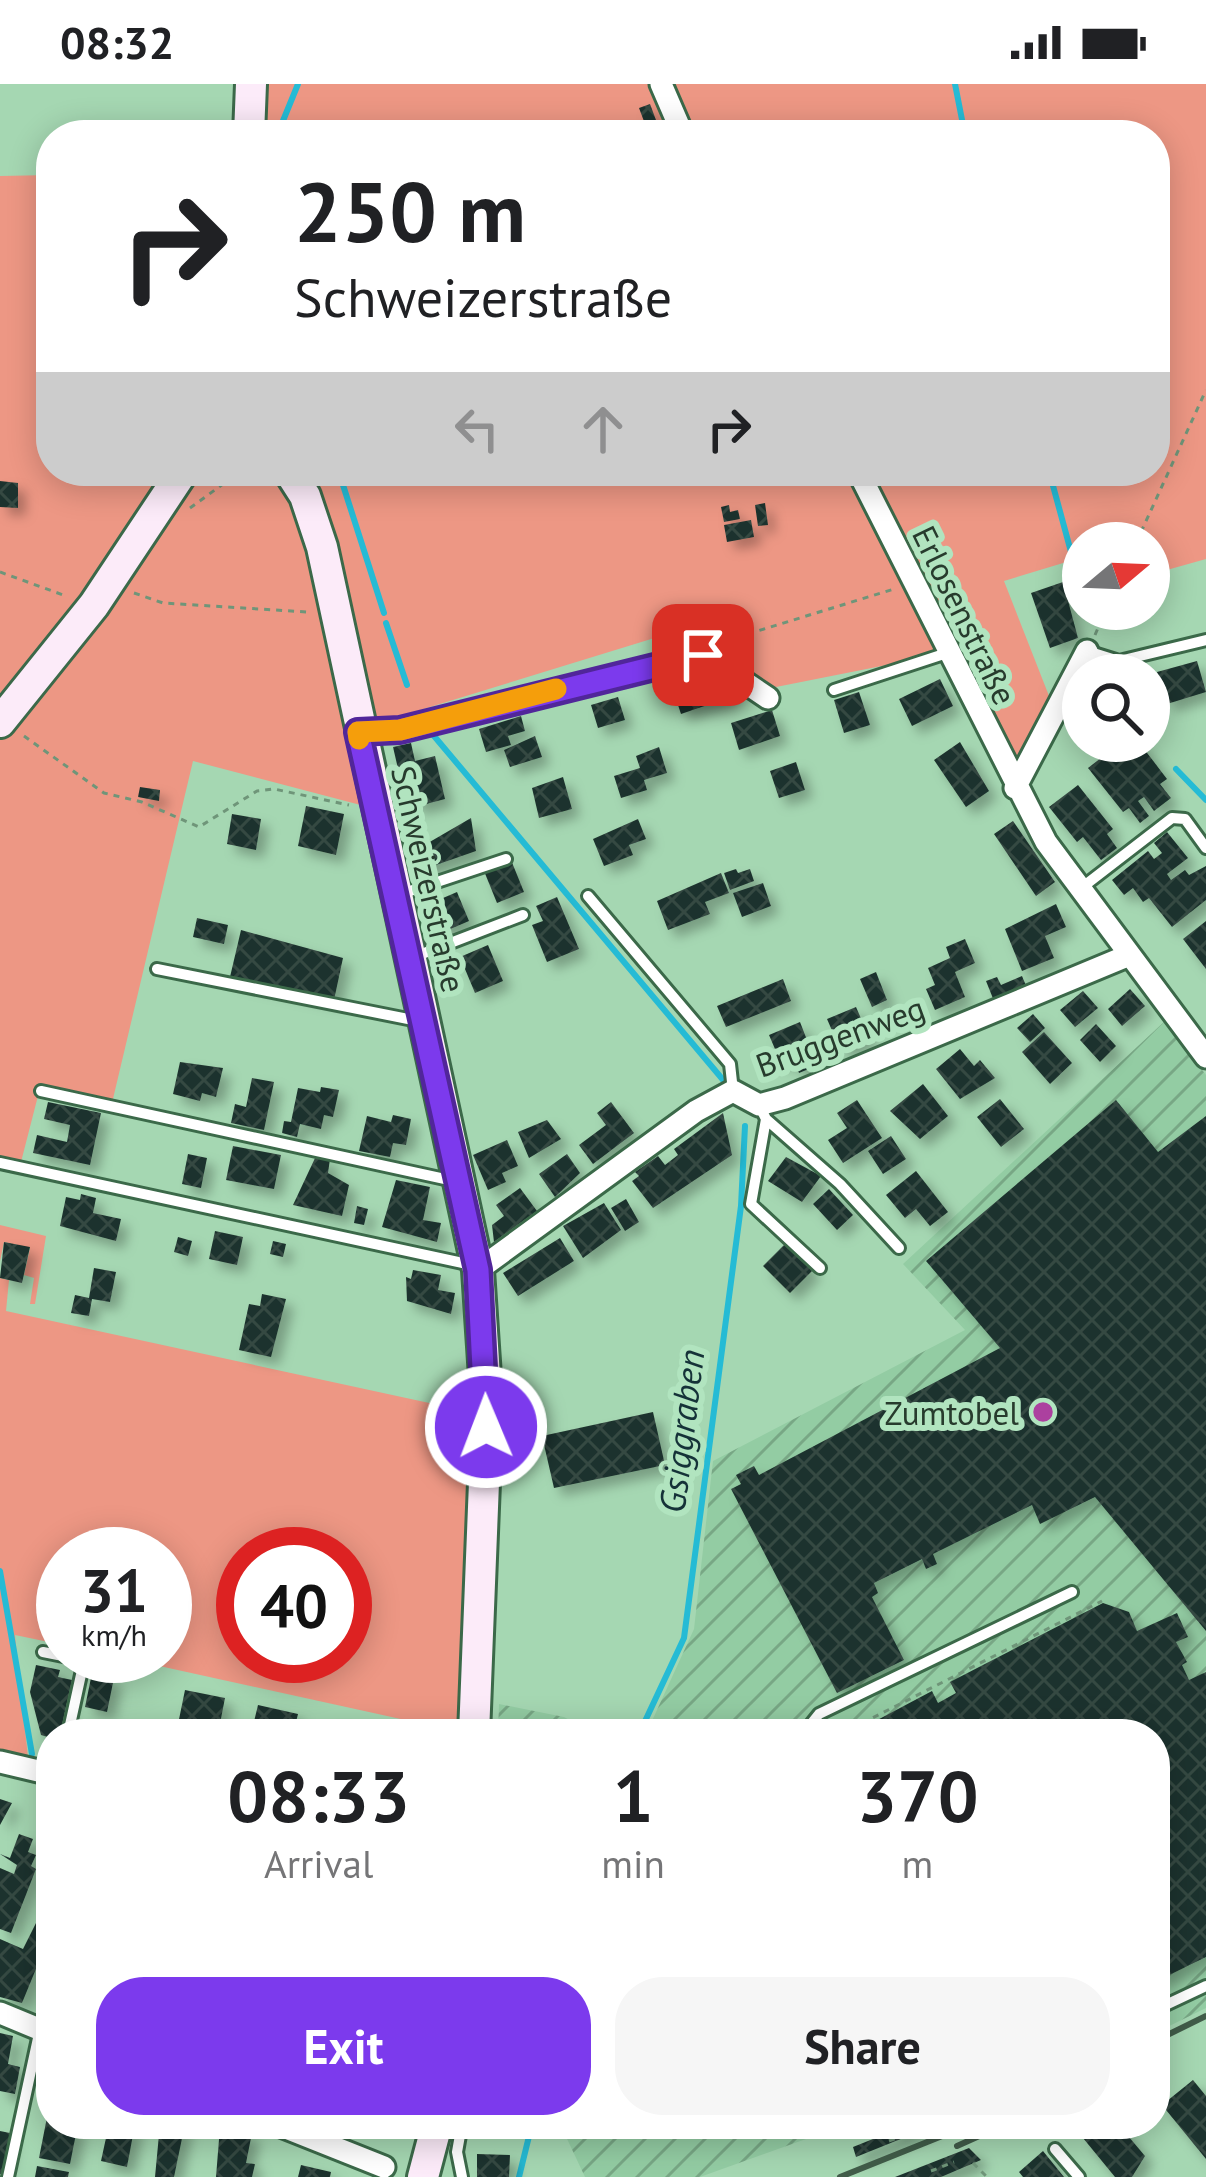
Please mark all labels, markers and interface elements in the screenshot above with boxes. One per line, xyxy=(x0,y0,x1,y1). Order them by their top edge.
text: 08:32 xyxy=(60,13,174,71)
text: 250 m xyxy=(294,156,526,265)
icon: right xyxy=(96,168,252,324)
text: Schweizerstraße xyxy=(294,262,672,332)
icon: left xyxy=(444,396,510,462)
icon: ahead xyxy=(570,396,636,462)
icon: right xyxy=(696,396,762,462)
street label: Erlosenstraße xyxy=(903,518,1027,712)
north arrow xyxy=(1062,522,1170,630)
map controls xyxy=(1062,522,1170,762)
pin xyxy=(652,604,754,706)
icon: arrive xyxy=(670,622,736,688)
button: search xyxy=(1062,654,1170,762)
street label: Schweizerstraße xyxy=(382,762,476,996)
street label: Bruggenweg xyxy=(750,986,930,1086)
water label: Gsiggraben xyxy=(648,1346,714,1516)
position arrow xyxy=(423,1364,549,1490)
place label: Zumtobel xyxy=(884,1391,1019,1434)
marker: Zumtobel xyxy=(1030,1399,1056,1425)
speed limit sign: 40 xyxy=(216,1527,372,1683)
text: 31 xyxy=(80,1551,148,1629)
text: km/h xyxy=(81,1615,147,1654)
text: 08:33 xyxy=(227,1749,410,1842)
text: 1 xyxy=(613,1749,654,1842)
text: 370 xyxy=(856,1749,979,1842)
text: Arrival xyxy=(264,1838,373,1889)
text: min xyxy=(601,1838,665,1889)
text: m xyxy=(902,1838,933,1889)
button: Exit xyxy=(96,1977,591,2115)
button: Share xyxy=(615,1977,1110,2115)

